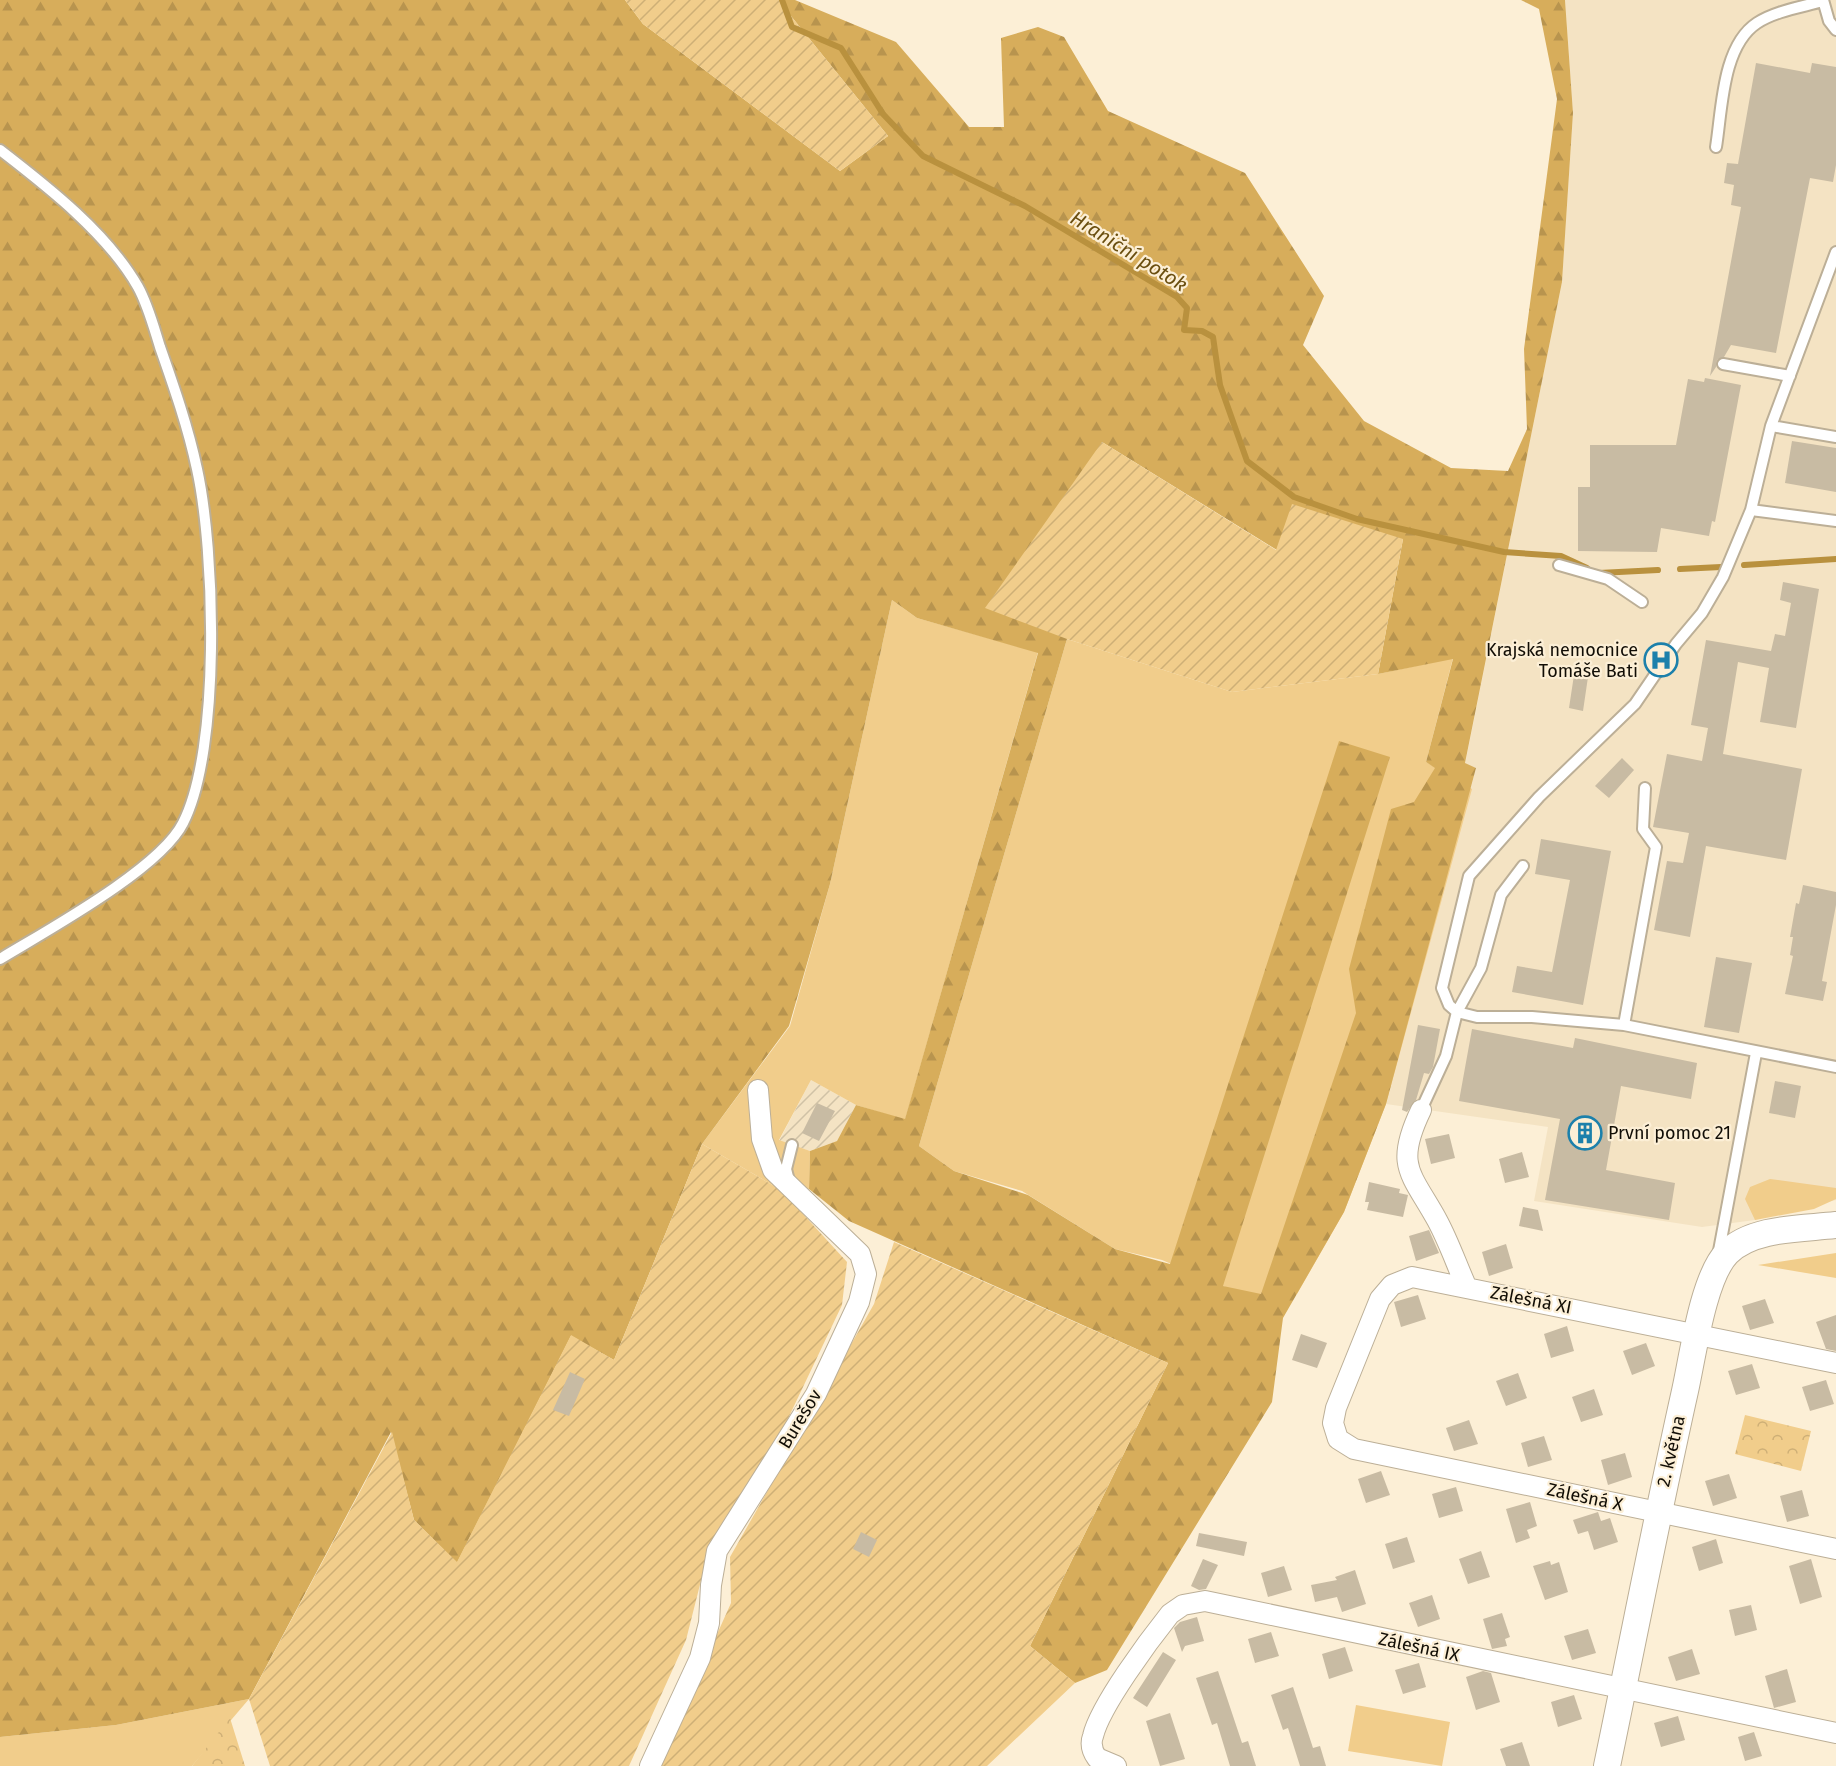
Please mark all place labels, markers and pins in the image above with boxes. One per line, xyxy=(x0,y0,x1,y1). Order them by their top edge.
place label: Krajská nemocnice Tomáše Bati xyxy=(1486,639,1638,682)
hospital icon: Krajská nemocnice Tomáše Bati xyxy=(1643,642,1679,678)
building icon: První pomoc 21 xyxy=(1567,1115,1603,1151)
place label: První pomoc 21 xyxy=(1608,1122,1731,1144)

